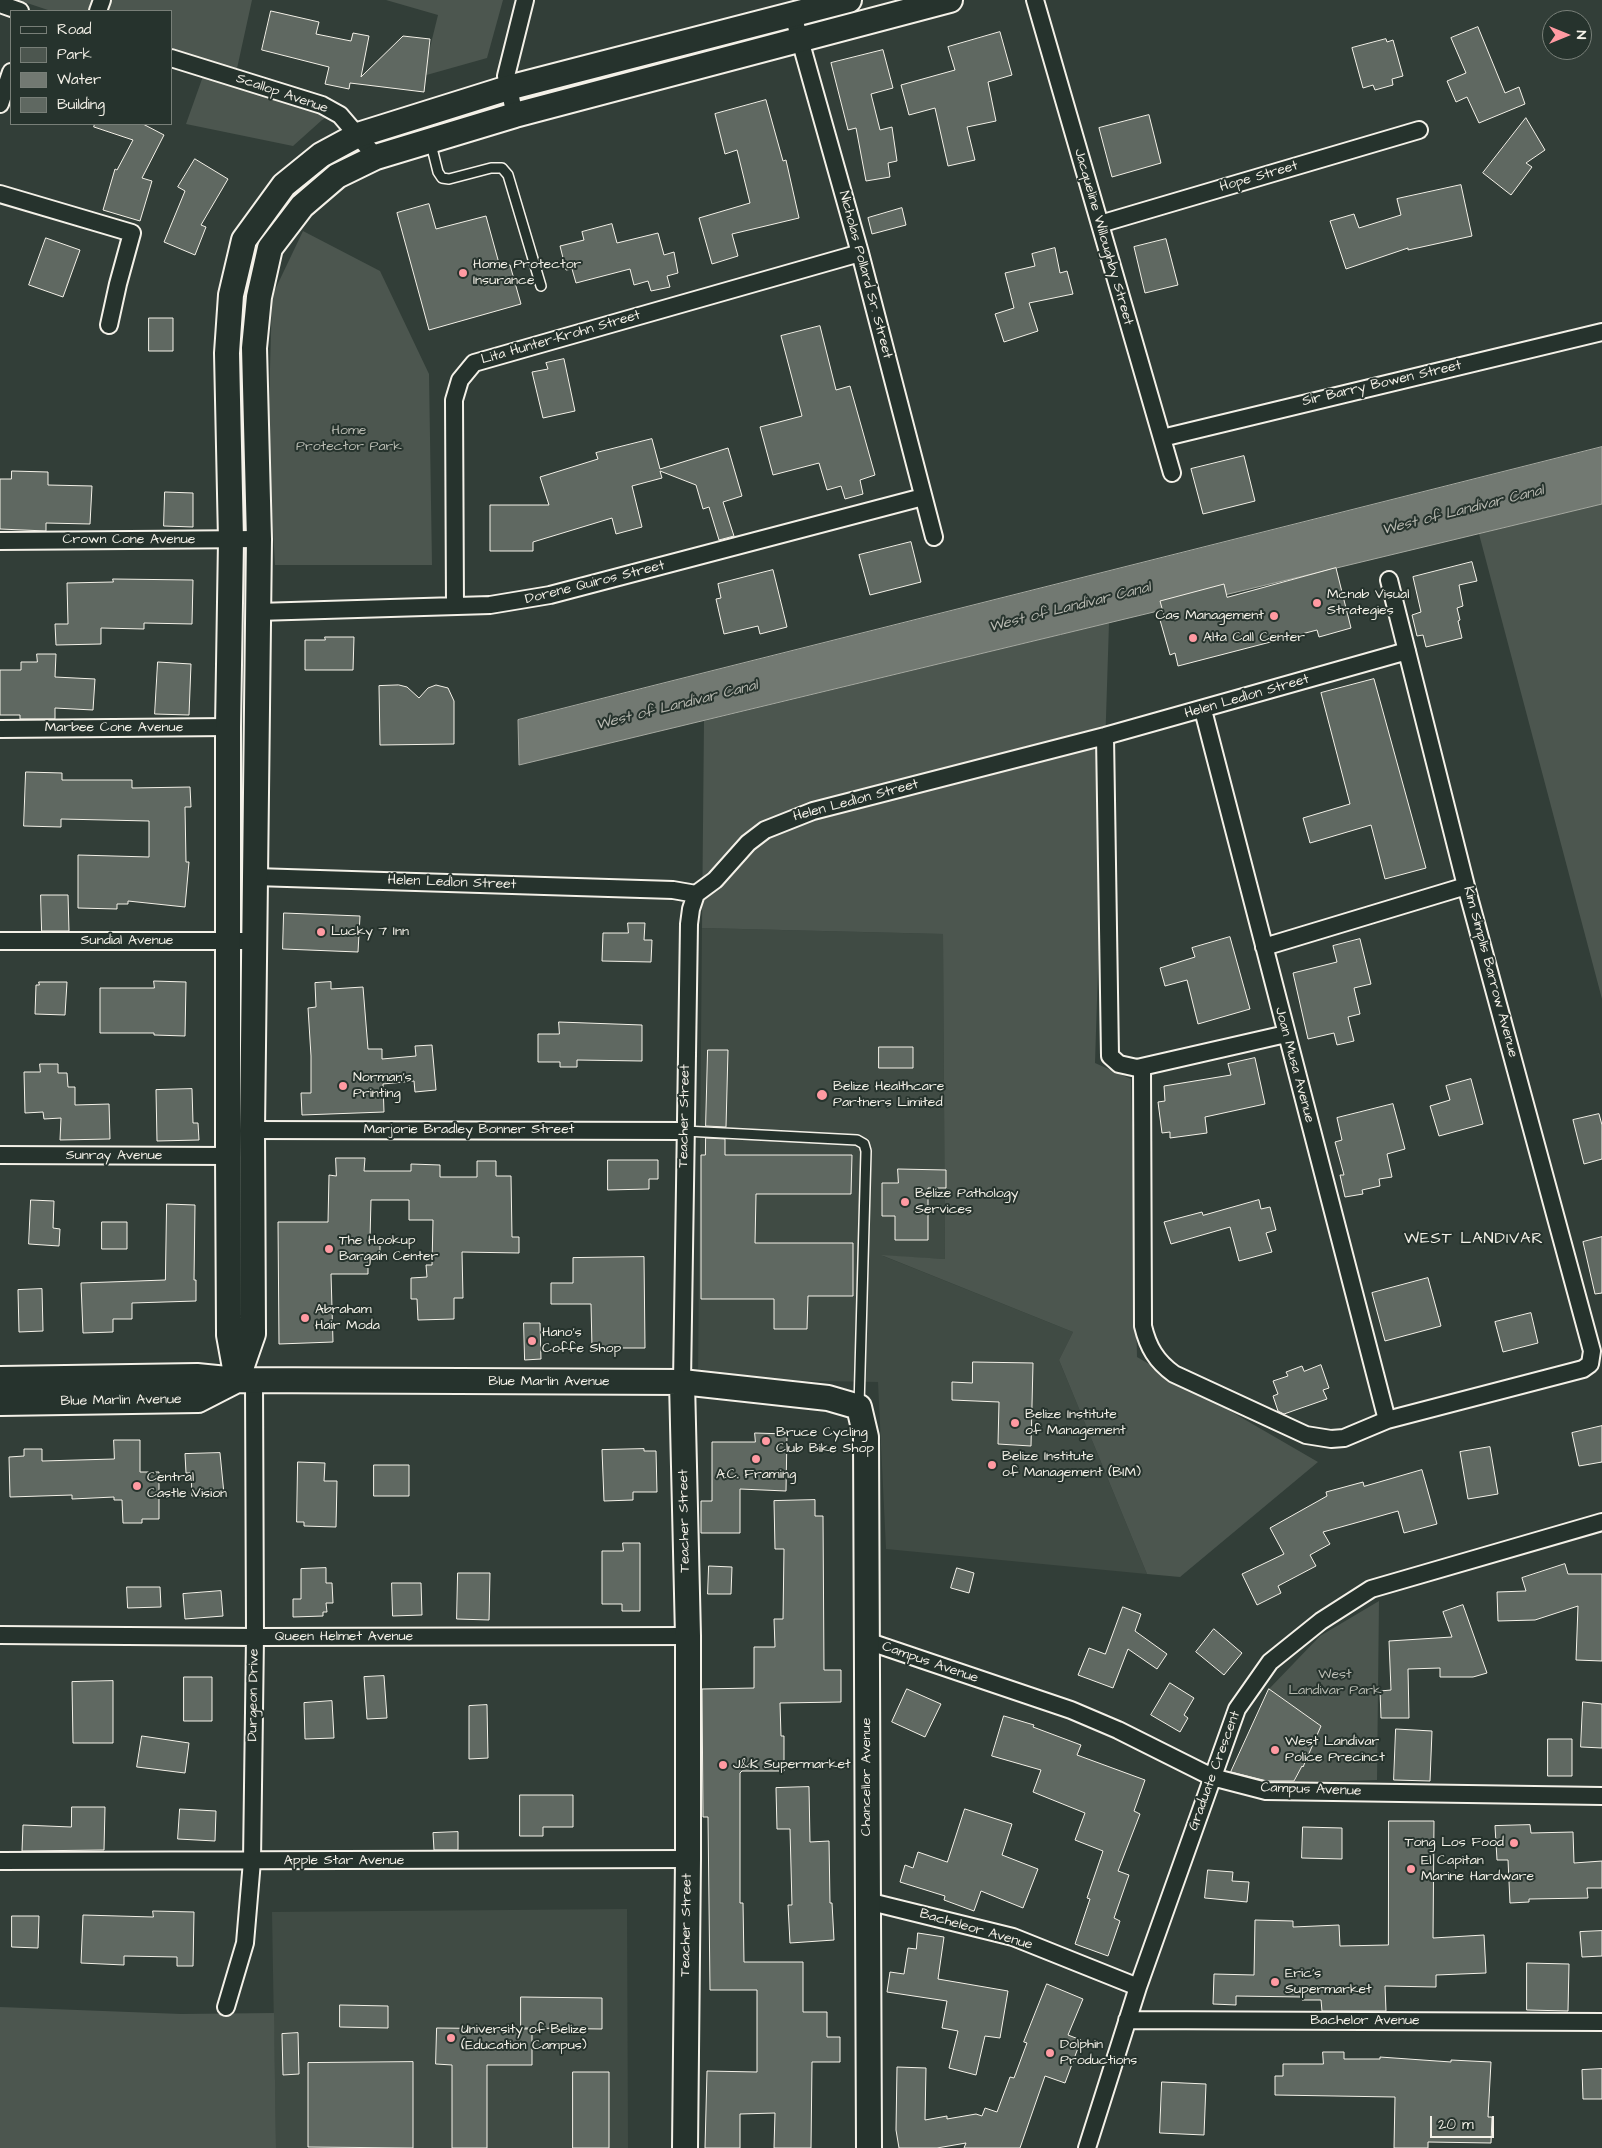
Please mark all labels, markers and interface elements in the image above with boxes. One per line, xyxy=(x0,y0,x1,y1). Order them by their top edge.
legend xyxy=(10,10,172,125)
north arrow xyxy=(1542,10,1592,60)
text: Road xyxy=(57,19,91,40)
text: N xyxy=(1571,31,1591,39)
text: Park xyxy=(57,44,92,65)
text: Water xyxy=(57,69,101,90)
street label: Scallop Avenue xyxy=(234,70,330,118)
text: Building xyxy=(57,94,105,115)
street label: Jacqueline Willoughby Street xyxy=(1070,147,1136,327)
street label: Hope Street xyxy=(1218,158,1300,196)
street label: Nicholas Pollard Sr. Street xyxy=(835,189,895,361)
place label: Home Protector Insurance xyxy=(473,257,581,290)
marker: Home Protector Insurance xyxy=(457,267,469,279)
street label: Lita Hunter-Krohn Street xyxy=(479,307,643,369)
street label: Sir Barry Bowen Street xyxy=(1301,358,1463,410)
park label: Home Protector Park xyxy=(296,423,402,456)
water label: West of Landivar Canal xyxy=(1380,482,1546,540)
street label: Crown Cone Avenue xyxy=(63,532,195,548)
street label: Dorene Quiros Street xyxy=(524,558,666,608)
water label: West of Landivar Canal xyxy=(987,579,1153,637)
place label: Mcnab Visual Strategies xyxy=(1327,587,1409,620)
marker: Mcnab Visual Strategies xyxy=(1311,597,1323,609)
place label: Cas Management xyxy=(1156,608,1264,624)
marker: Cas Management xyxy=(1268,610,1280,622)
place label: Alta Call Center xyxy=(1203,630,1305,646)
marker: Alta Call Center xyxy=(1187,632,1199,644)
street label: Helen Ledlon Street xyxy=(1183,671,1311,723)
water label: West of Landivar Canal xyxy=(594,677,760,735)
street label: Marbee Cone Avenue xyxy=(45,720,183,736)
street label: Helen Ledlon Street xyxy=(792,776,920,826)
street label: Helen Ledlon Street xyxy=(387,872,517,894)
street label: Kim Simplis Barrow Avenue xyxy=(1459,885,1521,1059)
place label: Lucky 7 Inn xyxy=(331,924,409,940)
marker: Lucky 7 Inn xyxy=(315,926,327,938)
street label: Sundial Avenue xyxy=(81,933,173,949)
street label: Joan Musa Avenue xyxy=(1270,1005,1318,1125)
street label: Teacher Street xyxy=(676,1064,694,1168)
place label: Norman's Printing xyxy=(353,1070,412,1102)
place label: Belize Healthcare Partners Limited xyxy=(833,1079,944,1112)
marker: Norman's Printing xyxy=(337,1080,349,1092)
marker: Belize Healthcare Partners Limited xyxy=(815,1088,829,1102)
street label: Marjorie Bradley Bonner Street xyxy=(364,1122,574,1138)
street label: Sunray Avenue xyxy=(66,1148,162,1164)
place label: Belize Pathology Services xyxy=(915,1186,1018,1218)
marker: Belize Pathology Services xyxy=(899,1196,911,1208)
district label: WEST LANDIVAR xyxy=(1402,1230,1546,1250)
place label: The Hookup Bargain Center xyxy=(339,1233,438,1266)
marker: The Hookup Bargain Center xyxy=(323,1243,335,1255)
place label: Abraham Hair Moda xyxy=(315,1302,380,1334)
marker: Abraham Hair Moda xyxy=(299,1312,311,1324)
place label: Hano's Coffe Shop xyxy=(542,1325,621,1358)
marker: Hano's Coffe Shop xyxy=(526,1335,538,1347)
street label: Blue Marlin Avenue xyxy=(488,1374,610,1390)
street label: Blue Marlin Avenue xyxy=(60,1392,182,1410)
place label: Belize Institute of Management xyxy=(1025,1407,1126,1440)
marker: Belize Institute of Management xyxy=(1009,1417,1021,1429)
place label: Bruce Cycling Club Bike Shop xyxy=(776,1425,874,1458)
marker: Bruce Cycling Club Bike Shop xyxy=(760,1435,772,1447)
place label: Belize Institute of Management (BIM) xyxy=(1002,1449,1141,1481)
marker: A.C. Framing xyxy=(750,1453,762,1465)
marker: Belize Institute of Management (BIM) xyxy=(986,1459,998,1471)
place label: A.C. Framing xyxy=(716,1467,796,1483)
street label: Teacher Street xyxy=(676,1469,694,1573)
place label: Central Castle Vision xyxy=(147,1470,227,1502)
marker: Central Castle Vision xyxy=(131,1480,143,1492)
street label: Queen Helmet Avenue xyxy=(275,1629,413,1645)
street label: Campus Avenue xyxy=(880,1639,980,1687)
street label: Durgeon Drive xyxy=(245,1648,263,1742)
park label: West Landivar Park xyxy=(1288,1667,1382,1700)
street label: Graduate Crescent xyxy=(1186,1709,1244,1833)
street label: Chancellor Avenue xyxy=(859,1718,875,1836)
place label: West Landivar Police Precinct xyxy=(1285,1734,1385,1766)
marker: West Landivar Police Precinct xyxy=(1269,1744,1281,1756)
place label: J&K Supermarket xyxy=(733,1757,851,1773)
marker: J&K Supermarket xyxy=(717,1759,729,1771)
street label: Campus Avenue xyxy=(1260,1780,1362,1800)
place label: Tong Los Food xyxy=(1405,1835,1504,1851)
marker: Tong Los Food xyxy=(1508,1837,1520,1849)
street label: Apple Star Avenue xyxy=(284,1853,404,1869)
place label: El Capitan Marine Hardware xyxy=(1421,1853,1534,1885)
marker: El Capitan Marine Hardware xyxy=(1405,1863,1417,1875)
street label: Teacher Street xyxy=(678,1873,696,1977)
street label: Bacheleor Avenue xyxy=(917,1906,1035,1954)
place label: Eric's Supermarket xyxy=(1285,1966,1372,1998)
marker: Eric's Supermarket xyxy=(1269,1976,1281,1988)
street label: Bachelor Avenue xyxy=(1310,2013,1420,2029)
place label: University of Belize (Education Campus) xyxy=(461,2022,587,2054)
marker: University of Belize (Education Campus) xyxy=(445,2032,457,2044)
place label: Dolphin Productions xyxy=(1060,2037,1137,2070)
marker: Dolphin Productions xyxy=(1044,2047,1056,2059)
scale bar xyxy=(1432,2106,1496,2138)
text: 20 m xyxy=(1438,2114,1474,2135)

